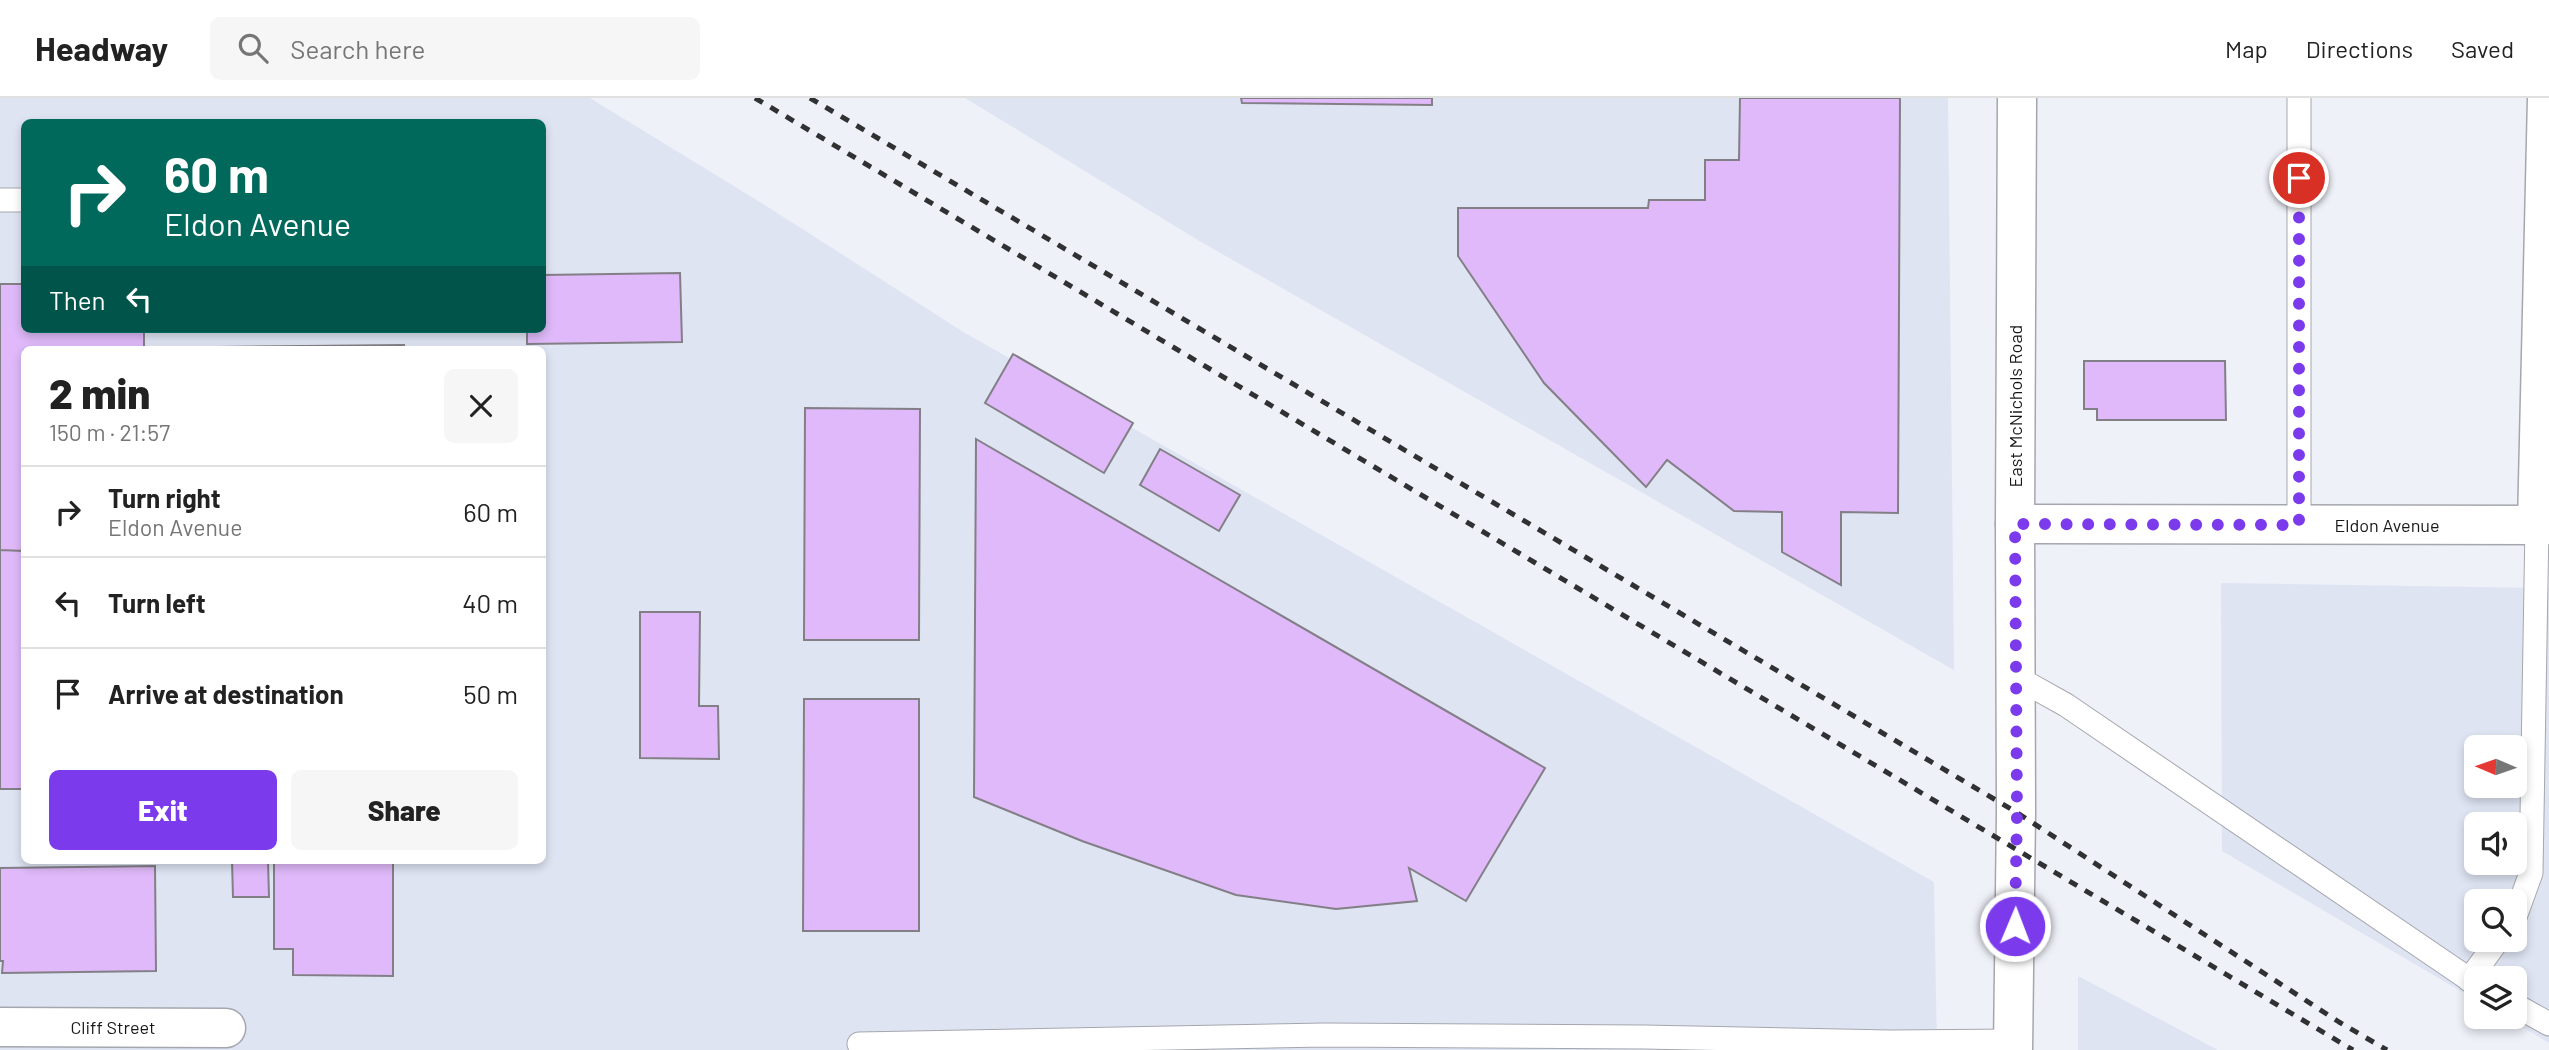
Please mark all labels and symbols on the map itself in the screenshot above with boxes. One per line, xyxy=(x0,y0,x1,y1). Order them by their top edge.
pin xyxy=(2269,148,2329,208)
street label: East McNichols Road xyxy=(2004,325,2026,487)
street label: Eldon Avenue xyxy=(2334,514,2440,536)
north arrow xyxy=(2464,735,2527,798)
position arrow xyxy=(1978,889,2052,963)
street label: Cliff Street xyxy=(70,1016,156,1038)

